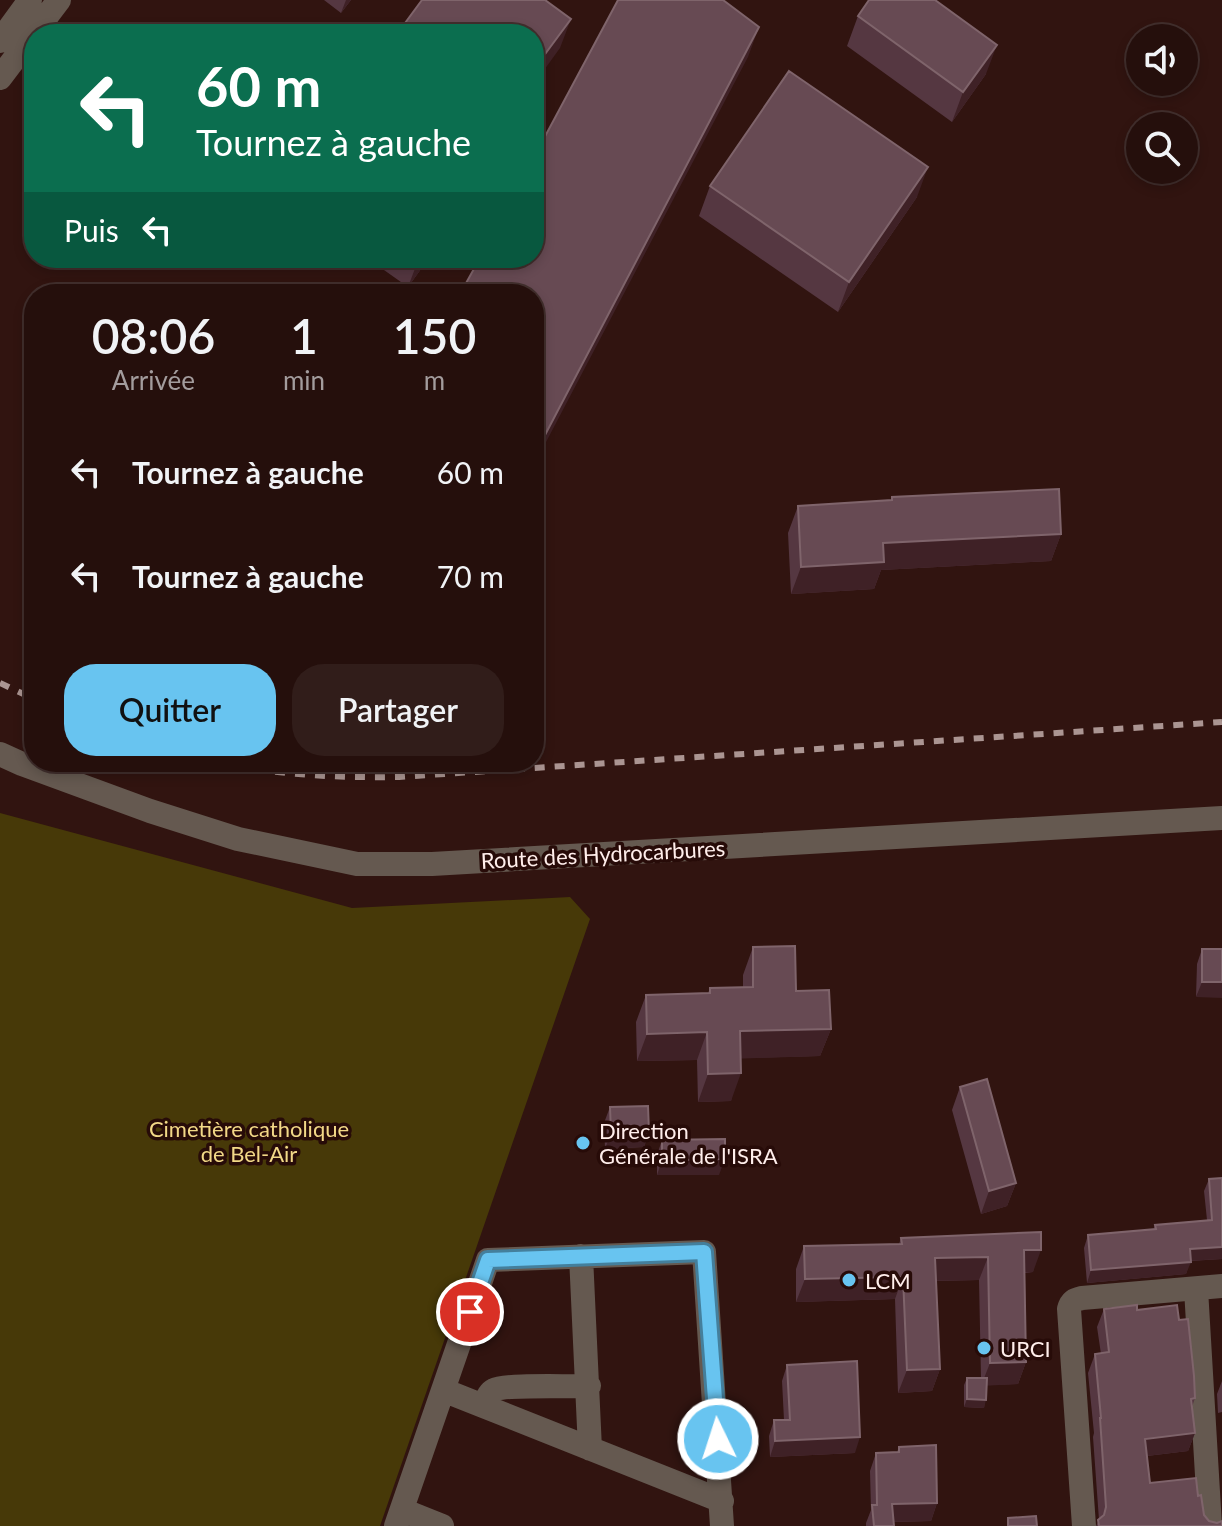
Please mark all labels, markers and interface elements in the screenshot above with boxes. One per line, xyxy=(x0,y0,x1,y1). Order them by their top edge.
map controls xyxy=(1126,24,1198,184)
button: sound xyxy=(1126,24,1198,96)
text: 60 m xyxy=(196,52,321,119)
icon: left xyxy=(64,56,168,160)
button: search xyxy=(1126,112,1198,184)
text: Tournez à gauche xyxy=(196,120,471,164)
icon: left xyxy=(135,208,179,252)
text: Puis xyxy=(64,212,119,248)
text: 08:06 xyxy=(92,307,215,364)
text: 1 xyxy=(290,307,318,364)
text: 150 xyxy=(393,307,476,364)
text: Arrivée xyxy=(112,364,195,396)
text: min xyxy=(283,364,325,396)
text: m xyxy=(424,364,445,396)
icon: left xyxy=(64,450,108,494)
text: Tournez à gauche xyxy=(132,454,364,490)
text: 60 m xyxy=(437,454,504,490)
icon: left xyxy=(64,554,108,598)
text: Tournez à gauche xyxy=(132,558,364,594)
text: 70 m xyxy=(437,558,504,594)
button: Quitter xyxy=(64,664,276,756)
button: Partager xyxy=(292,664,504,756)
street label: Route des Hydrocarbures xyxy=(480,834,726,874)
park label: Cimetière catholique de Bel-Air xyxy=(149,1115,349,1167)
place label: Direction Générale de l'ISRA xyxy=(599,1117,778,1169)
marker: Direction Générale de l'ISRA xyxy=(574,1134,592,1152)
place label: LCM xyxy=(865,1267,911,1294)
marker: LCM xyxy=(840,1271,858,1289)
pin xyxy=(436,1278,504,1346)
icon: arrive xyxy=(448,1290,492,1334)
place label: URCI xyxy=(1000,1335,1051,1362)
marker: URCI xyxy=(975,1339,993,1357)
position arrow xyxy=(676,1397,760,1481)

